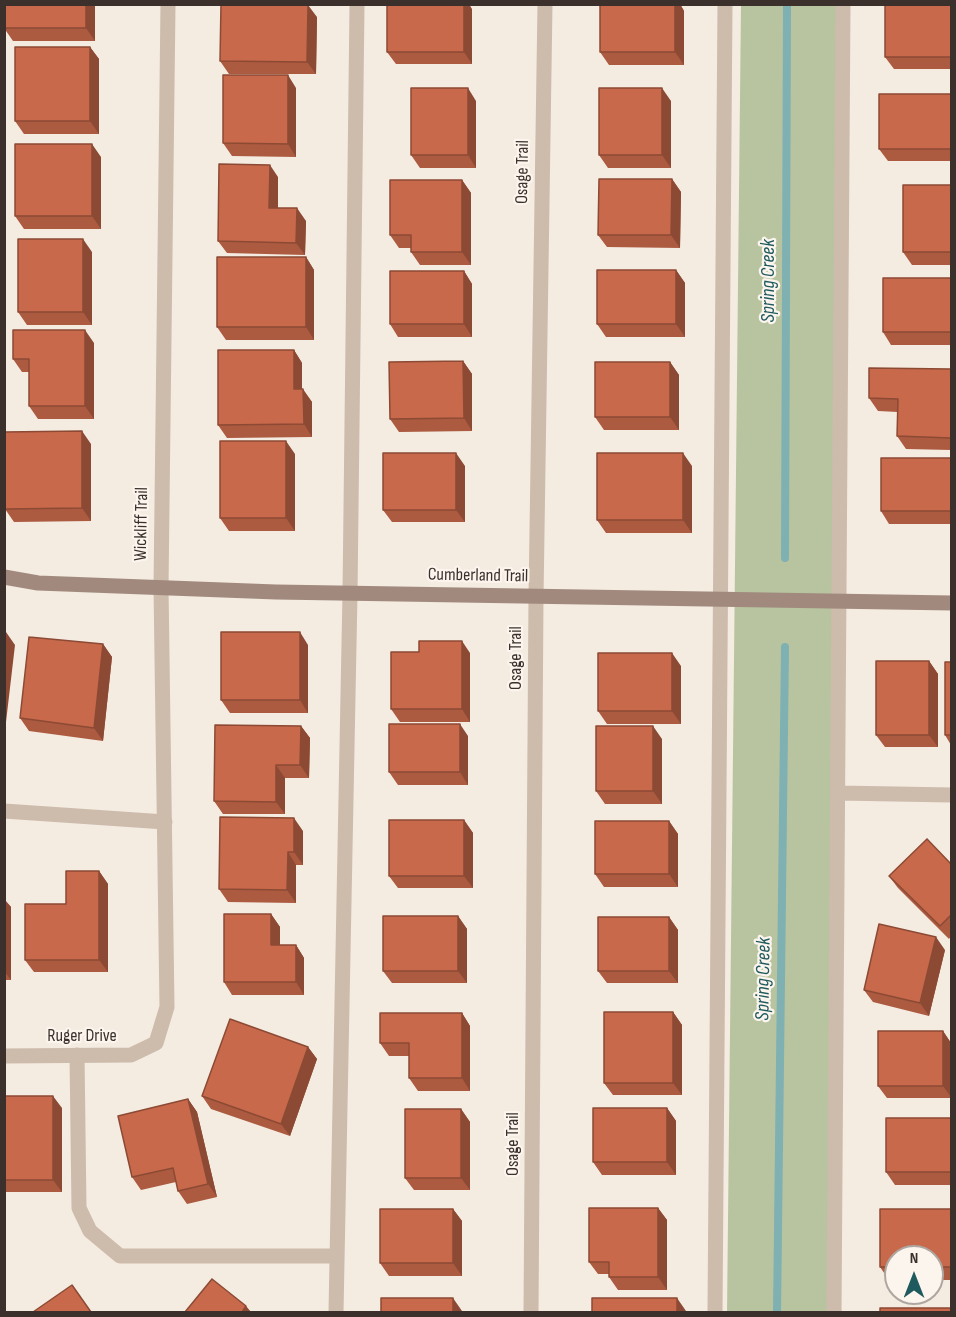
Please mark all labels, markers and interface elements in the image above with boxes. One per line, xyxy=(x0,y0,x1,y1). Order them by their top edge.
street label: Osage Trail xyxy=(512,140,534,204)
water label: Spring Creek xyxy=(757,239,781,323)
street label: Wickliff Trail xyxy=(131,487,153,561)
street label: Cumberland Trail xyxy=(428,564,528,588)
street label: Osage Trail xyxy=(505,626,527,690)
water label: Spring Creek xyxy=(751,937,777,1021)
street label: Ruger Drive xyxy=(47,1025,117,1047)
street label: Osage Trail xyxy=(502,1112,524,1176)
north arrow xyxy=(884,1245,944,1305)
text: N xyxy=(910,1249,918,1268)

